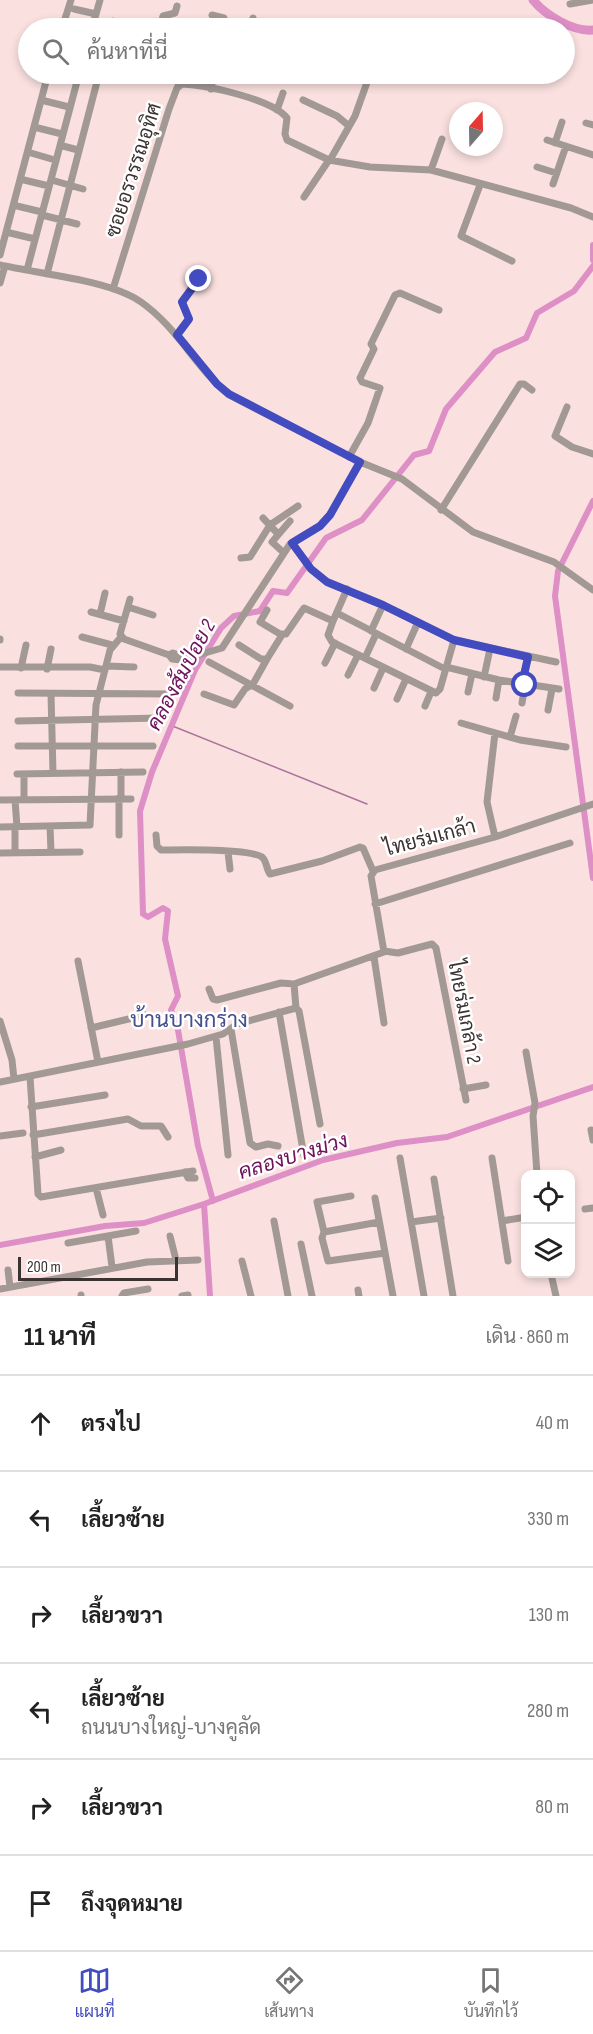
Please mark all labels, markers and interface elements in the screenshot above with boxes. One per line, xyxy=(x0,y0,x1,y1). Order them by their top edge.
search box xyxy=(18,18,575,84)
icon: search xyxy=(39,35,72,68)
text: ค้นหาที่นี่ xyxy=(87,39,167,66)
street label: ซอยอรวรรณอุทิศ xyxy=(100,100,168,241)
north arrow xyxy=(449,102,503,156)
route end xyxy=(185,265,211,291)
water label: คลองส้มป่อย 2 xyxy=(141,615,221,735)
route start xyxy=(511,671,537,697)
street label: ไทยร่มเกล้า xyxy=(380,812,478,862)
street label: ไทยร่มเกล้า 2 xyxy=(442,956,488,1066)
district label: บ้านบางกร่าง xyxy=(130,1005,248,1034)
water label: คลองบางม่วง xyxy=(235,1128,351,1185)
map controls xyxy=(521,1170,575,1278)
button: locate xyxy=(521,1170,575,1224)
button: layers xyxy=(521,1224,575,1278)
scale bar xyxy=(18,1254,178,1282)
text: 200 m xyxy=(27,1258,61,1277)
text: 11 นาที xyxy=(24,1322,96,1353)
text: เดิน · 860 m xyxy=(485,1325,569,1349)
icon: ahead xyxy=(24,1407,57,1440)
text: ตรงไป xyxy=(81,1411,141,1438)
text: 40 m xyxy=(536,1411,569,1435)
icon: left xyxy=(24,1503,57,1536)
text: เลี้ยวซ้าย xyxy=(81,1507,165,1534)
text: 330 m xyxy=(527,1507,569,1531)
icon: right xyxy=(24,1599,57,1632)
text: เลี้ยวขวา xyxy=(81,1603,163,1630)
text: 130 m xyxy=(529,1603,569,1627)
text: เลี้ยวซ้าย xyxy=(81,1686,165,1713)
icon: left xyxy=(24,1695,57,1728)
text: 280 m xyxy=(527,1699,569,1723)
text: ถนนบางใหญ่-บางคูลัด xyxy=(81,1716,261,1740)
icon: right xyxy=(24,1791,57,1824)
text: เลี้ยวขวา xyxy=(81,1795,163,1822)
text: 80 m xyxy=(535,1795,569,1819)
icon: arrive xyxy=(24,1887,57,1920)
text: ถึงจุดหมาย xyxy=(81,1891,183,1918)
tab: แผนที่ xyxy=(75,1964,115,2022)
tab: เส้นทาง xyxy=(264,1964,314,2022)
tab: บันทึกไว้ xyxy=(464,1964,518,2022)

